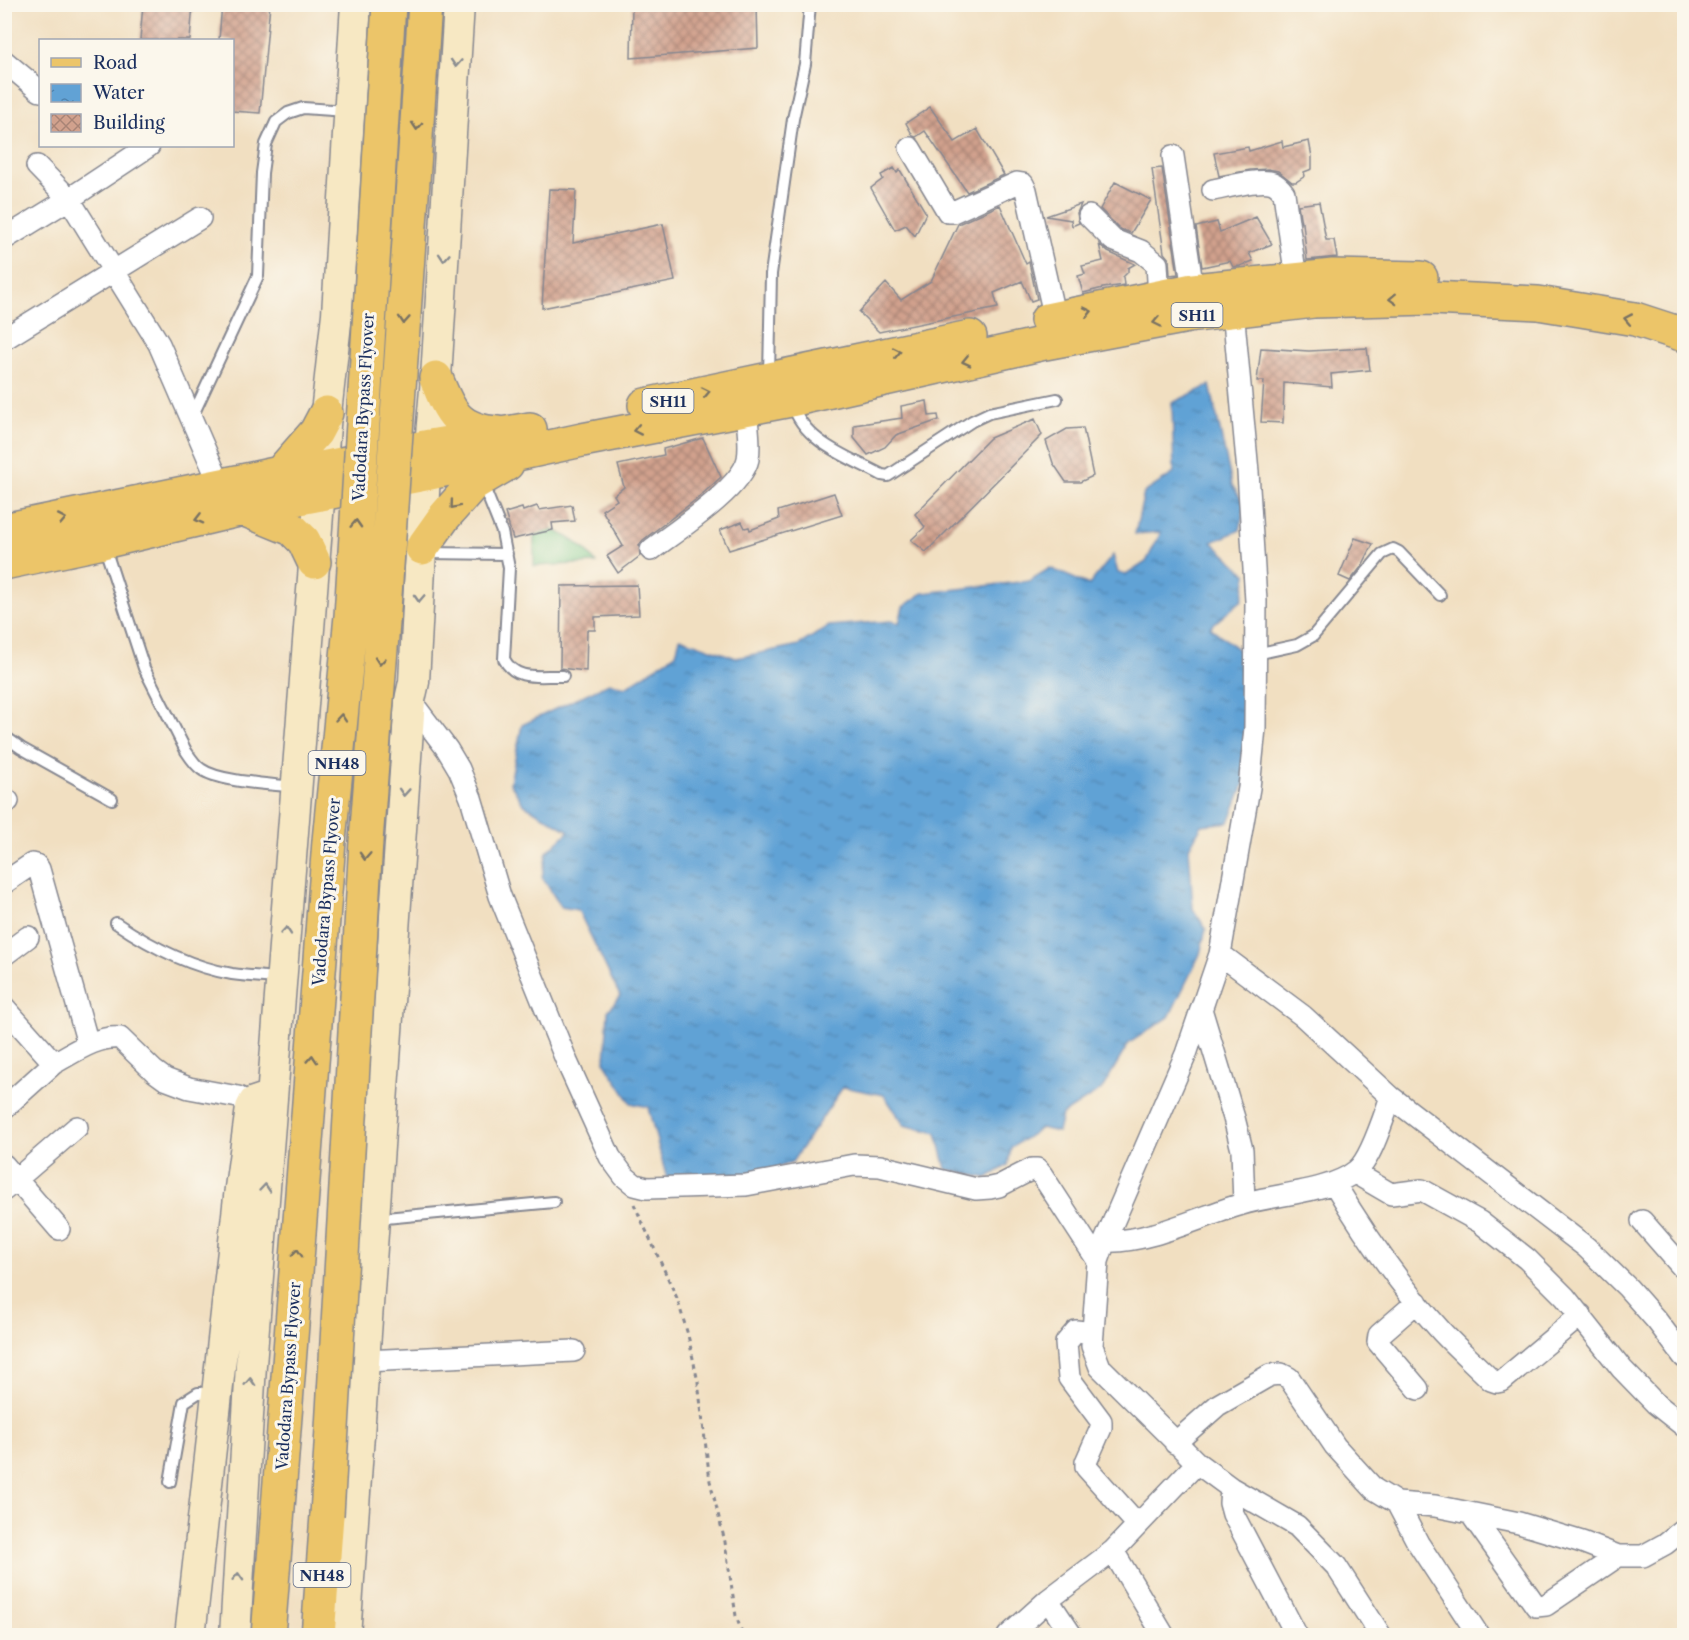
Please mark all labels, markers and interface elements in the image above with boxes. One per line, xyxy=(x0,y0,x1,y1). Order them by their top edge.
legend xyxy=(39,39,234,147)
text: Road xyxy=(93,52,138,74)
one-way arrow xyxy=(449,58,462,67)
text: Water xyxy=(92,82,145,104)
text: Building xyxy=(93,112,165,134)
one-way arrow xyxy=(411,121,424,130)
one-way arrow xyxy=(437,253,450,262)
one-way arrow xyxy=(1388,293,1397,306)
road number: SH11 xyxy=(1172,303,1222,327)
one-way arrow xyxy=(1083,306,1093,319)
street label: Vadodara Bypass Flyover xyxy=(348,312,378,503)
one-way arrow xyxy=(1624,313,1634,326)
one-way arrow xyxy=(1153,315,1163,328)
one-way arrow xyxy=(398,316,411,325)
one-way arrow xyxy=(892,346,902,359)
one-way arrow xyxy=(961,353,971,366)
one-way arrow xyxy=(701,387,711,400)
road number: SH11 xyxy=(642,389,694,413)
one-way arrow xyxy=(632,423,642,436)
one-way arrow xyxy=(450,498,461,509)
one-way arrow xyxy=(194,512,204,525)
one-way arrow xyxy=(57,513,67,526)
one-way arrow xyxy=(350,519,363,528)
one-way arrow xyxy=(413,594,426,603)
one-way arrow xyxy=(374,657,387,666)
one-way arrow xyxy=(334,714,347,723)
road number: NH48 xyxy=(308,751,366,775)
one-way arrow xyxy=(397,788,410,797)
street label: Vadodara Bypass Flyover xyxy=(308,797,344,988)
one-way arrow xyxy=(359,851,372,860)
one-way arrow xyxy=(279,926,292,935)
one-way arrow xyxy=(306,1054,319,1063)
one-way arrow xyxy=(258,1184,271,1193)
one-way arrow xyxy=(290,1249,303,1258)
street label: Vadodara Bypass Flyover xyxy=(271,1281,305,1472)
one-way arrow xyxy=(243,1378,256,1387)
road number: NH48 xyxy=(294,1563,350,1587)
one-way arrow xyxy=(232,1573,245,1582)

